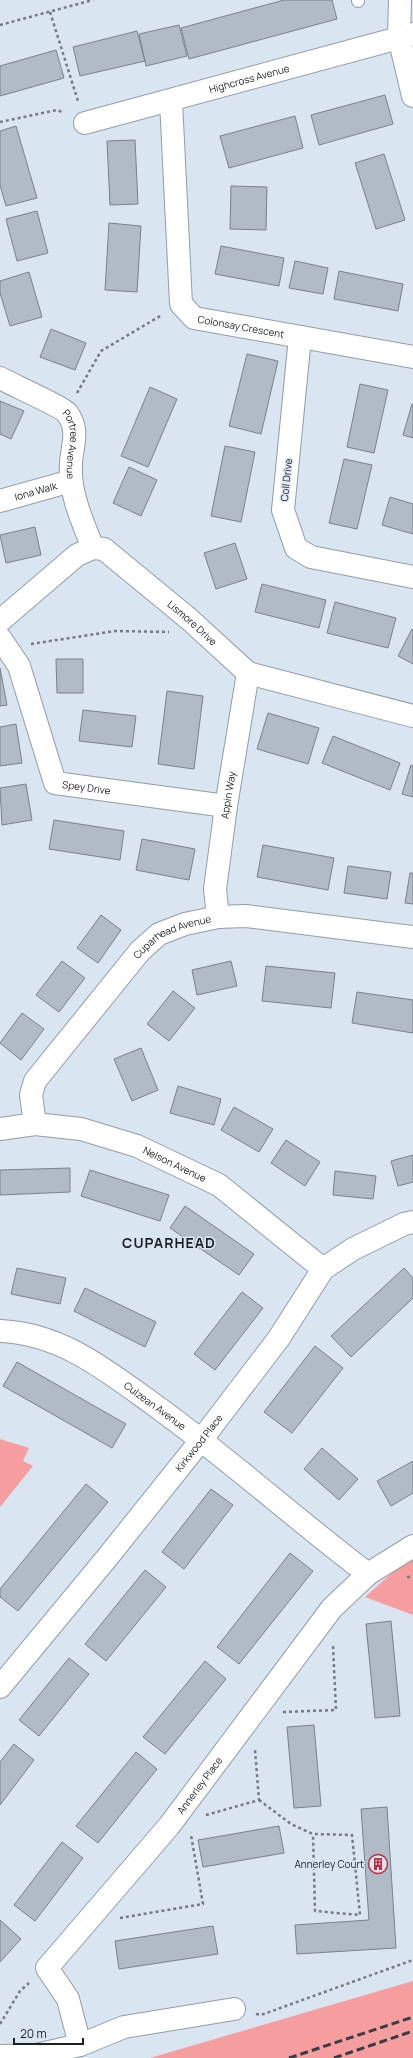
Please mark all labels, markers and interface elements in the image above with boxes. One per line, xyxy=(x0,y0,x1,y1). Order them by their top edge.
street label: Highcross Avenue xyxy=(207,61,291,96)
street label: Colonsay Crescent xyxy=(196,312,285,341)
street label: Portree Avenue xyxy=(60,406,81,480)
street label: Coll Drive xyxy=(277,458,295,502)
street label: Iona Walk xyxy=(13,478,59,504)
street label: Lismore Drive xyxy=(164,597,220,649)
street label: Appin Way xyxy=(217,770,239,820)
street label: Spey Drive xyxy=(61,777,112,797)
street label: Cuparhead Avenue xyxy=(130,912,213,961)
street label: Nelson Avenue xyxy=(141,1143,209,1185)
district label: CUPARHEAD xyxy=(122,1233,216,1252)
street label: Culzean Avenue xyxy=(121,1378,189,1433)
street label: Kirkwood Place xyxy=(172,1411,226,1474)
street label: Annerley Place xyxy=(173,1754,226,1817)
building icon: Annerley Court xyxy=(367,1853,389,1875)
place label: Annerley Court xyxy=(294,1857,364,1871)
scale bar xyxy=(14,2020,83,2046)
text: 20 m xyxy=(20,2025,47,2042)

